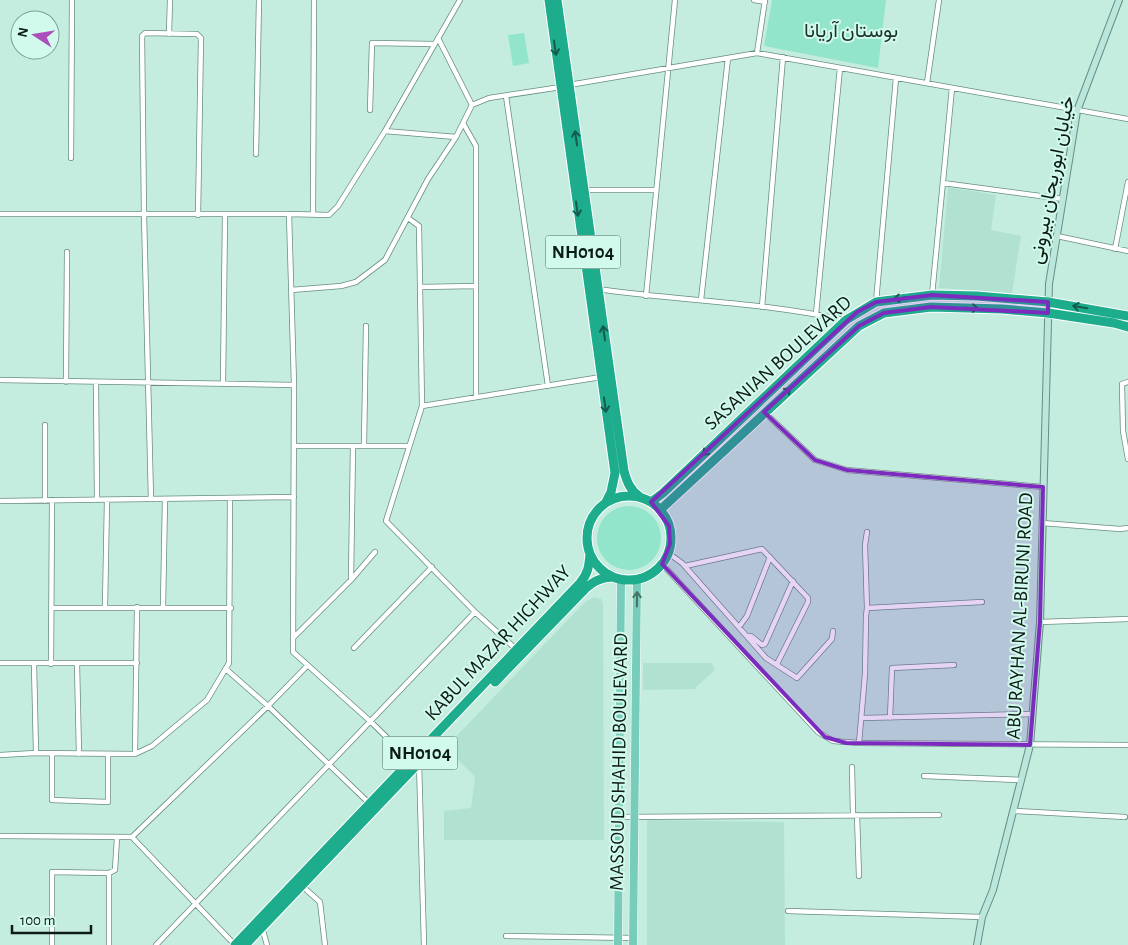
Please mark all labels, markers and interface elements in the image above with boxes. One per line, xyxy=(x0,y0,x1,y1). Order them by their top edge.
north arrow xyxy=(10,10,60,60)
park label: بوستان آریانا xyxy=(804,20,898,43)
text: N xyxy=(15,26,31,39)
one-way arrow xyxy=(550,40,560,56)
street label: خیابان ابوریحان بیرونی xyxy=(1026,94,1080,266)
one-way arrow xyxy=(571,130,581,146)
one-way arrow xyxy=(573,201,583,217)
road number: NH0104 xyxy=(546,236,620,268)
street label: SASANIAN BOULEVARD xyxy=(701,292,855,434)
one-way arrow xyxy=(893,293,909,303)
one-way arrow xyxy=(1072,301,1088,311)
one-way arrow xyxy=(962,303,979,313)
one-way arrow xyxy=(599,325,609,341)
one-way arrow xyxy=(779,387,792,399)
one-way arrow xyxy=(600,397,610,413)
one-way arrow xyxy=(702,444,714,456)
street label: ABU RAYHAN AL-BIRUNI ROAD xyxy=(1004,492,1036,740)
street label: KABUL MAZAR HIGHWAY xyxy=(421,561,575,724)
one-way arrow xyxy=(632,591,641,607)
street label: MASSOUD SHAHID BOULEVARD xyxy=(607,633,631,891)
road number: NH0104 xyxy=(382,736,458,770)
scale bar xyxy=(12,902,91,934)
text: 100 m xyxy=(20,913,55,928)

